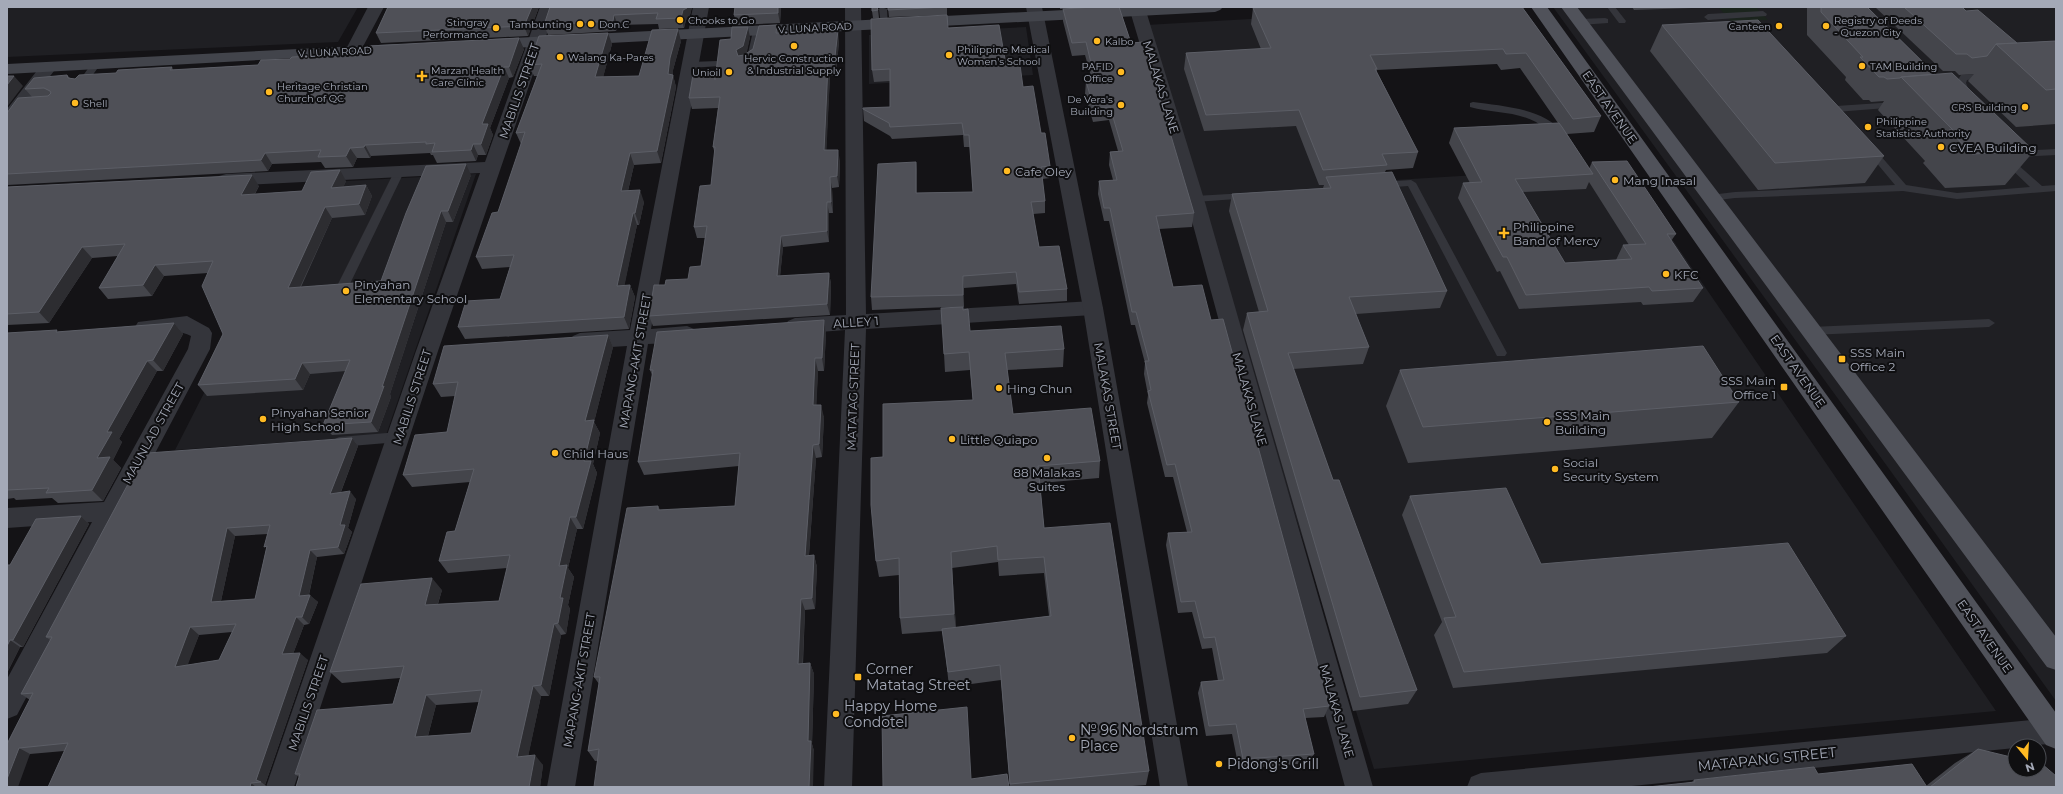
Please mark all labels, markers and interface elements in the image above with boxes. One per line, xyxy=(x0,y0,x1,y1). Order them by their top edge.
place label: Chooks to Go xyxy=(688,14,754,27)
place label: Registry of Deeds - Quezon City xyxy=(1834,14,1922,39)
marker: Chooks to Go xyxy=(675,15,685,25)
place label: Stingray Performance xyxy=(423,16,489,41)
place label: Tambunting xyxy=(509,18,572,31)
place label: Don.C xyxy=(599,18,629,31)
marker: Tambunting xyxy=(575,19,585,29)
marker: Don.C xyxy=(586,19,596,29)
street label: V. LUNA ROAD xyxy=(778,20,852,36)
place label: Canteen xyxy=(1729,20,1771,33)
marker: Canteen xyxy=(1774,21,1784,31)
marker: Registry of Deeds - Quezon City xyxy=(1821,21,1831,31)
marker: Stingray Performance xyxy=(491,23,501,33)
place label: Kalbo xyxy=(1105,35,1134,48)
marker: Kalbo xyxy=(1092,36,1102,46)
street label: MALAKAS LANE xyxy=(1140,39,1182,135)
street label: MABILIS STREET xyxy=(496,41,542,141)
marker: Hervic Construction & Industrial Supply xyxy=(789,41,799,51)
place label: Philippine Medical Women's School xyxy=(957,43,1050,68)
street label: V. LUNA ROAD xyxy=(298,44,372,60)
marker: Philippine Medical Women's School xyxy=(944,50,954,60)
place label: Walang Ka-Pares xyxy=(568,51,654,64)
marker: Walang Ka-Pares xyxy=(555,52,565,62)
place label: Hervic Construction & Industrial Supply xyxy=(744,52,844,77)
place label: PAFID Office xyxy=(1081,60,1113,85)
place label: TAM Building xyxy=(1870,60,1937,73)
marker: TAM Building xyxy=(1857,61,1867,71)
place label: Marzan Health Care Clinic xyxy=(431,64,504,89)
place label: Unioil xyxy=(692,66,721,79)
marker: Unioil xyxy=(724,67,734,77)
marker: PAFID Office xyxy=(1116,67,1126,77)
street label: EAST AVENUE xyxy=(1579,68,1641,146)
marker: Marzan Health Care Clinic xyxy=(416,70,428,82)
place label: Heritage Christian Church of QC xyxy=(277,80,368,105)
marker: Heritage Christian Church of QC xyxy=(264,87,274,97)
place label: De Vera's Building xyxy=(1067,93,1113,118)
place label: Shell xyxy=(83,97,107,110)
marker: Shell xyxy=(70,98,80,108)
marker: De Vera's Building xyxy=(1116,100,1126,110)
place label: CRS Building xyxy=(1951,101,2017,114)
marker: CRS Building xyxy=(2020,102,2030,112)
place label: Philippine Statistics Authority xyxy=(1876,115,1971,140)
marker: Philippine Statistics Authority xyxy=(1863,122,1873,132)
place label: CVEA Building xyxy=(1949,140,2037,155)
marker: CVEA Building xyxy=(1936,142,1946,152)
place label: Cafe Oley xyxy=(1015,164,1072,179)
marker: Cafe Oley xyxy=(1002,166,1012,176)
place label: Mang Inasal xyxy=(1623,173,1696,188)
marker: Mang Inasal xyxy=(1610,175,1620,185)
place label: Philippine Band of Mercy xyxy=(1513,219,1600,248)
marker: Philippine Band of Mercy xyxy=(1498,227,1510,239)
place label: KFC xyxy=(1674,267,1699,282)
marker: KFC xyxy=(1661,269,1671,279)
place label: Pinyahan Elementary School xyxy=(354,277,467,306)
marker: Pinyahan Elementary School xyxy=(341,286,351,296)
street label: MAPANG-AKIT STREET xyxy=(616,292,654,430)
street label: ALLEY 1 xyxy=(833,313,879,331)
street label: EAST AVENUE xyxy=(1767,332,1829,410)
street label: MALAKAS STREET xyxy=(1091,341,1125,451)
street label: MATATAG STREET xyxy=(844,343,862,451)
place label: SSS Main Office 2 xyxy=(1850,345,1905,374)
street label: MABILIS STREET xyxy=(389,347,435,447)
street label: MALAKAS LANE xyxy=(1229,351,1271,447)
marker: SSS Main Office 2 xyxy=(1837,354,1847,364)
place label: SSS Main Office 1 xyxy=(1721,373,1776,402)
street label: MAUNLAD STREET xyxy=(119,380,187,486)
place label: Hing Chun xyxy=(1007,381,1072,396)
marker: SSS Main Office 1 xyxy=(1779,382,1789,392)
marker: Hing Chun xyxy=(994,383,1004,393)
place label: Pinyahan Senior High School xyxy=(271,405,369,434)
place label: SSS Main Building xyxy=(1555,408,1610,437)
marker: Pinyahan Senior High School xyxy=(258,414,268,424)
marker: SSS Main Building xyxy=(1542,417,1552,427)
place label: Little Quiapo xyxy=(960,432,1038,447)
marker: Little Quiapo xyxy=(947,434,957,444)
place label: Child Haus xyxy=(563,446,628,461)
marker: Child Haus xyxy=(550,448,560,458)
marker: 88 Malakas Suites xyxy=(1042,453,1052,463)
place label: Social Security System xyxy=(1563,455,1659,484)
marker: Social Security System xyxy=(1550,464,1560,474)
place label: 88 Malakas Suites xyxy=(1013,465,1081,494)
street label: EAST AVENUE xyxy=(1954,597,2016,675)
street label: MAPANG-AKIT STREET xyxy=(560,611,598,749)
street label: MABILIS STREET xyxy=(285,653,331,753)
place label: Corner Matatag Street xyxy=(866,660,971,694)
street label: MALAKAS LANE xyxy=(1316,663,1358,759)
marker: Corner Matatag Street xyxy=(853,672,863,682)
place label: Happy Home Condotel xyxy=(844,697,937,731)
marker: Happy Home Condotel xyxy=(831,709,841,719)
place label: № 96 Nordstrum Place xyxy=(1080,721,1199,755)
marker: № 96 Nordstrum Place xyxy=(1067,733,1077,743)
north arrow xyxy=(2007,738,2047,778)
street label: MATAPANG STREET xyxy=(1697,743,1837,775)
place label: Pidong's Grill xyxy=(1227,755,1319,773)
marker: Pidong's Grill xyxy=(1214,759,1224,769)
text: N xyxy=(2024,759,2036,776)

